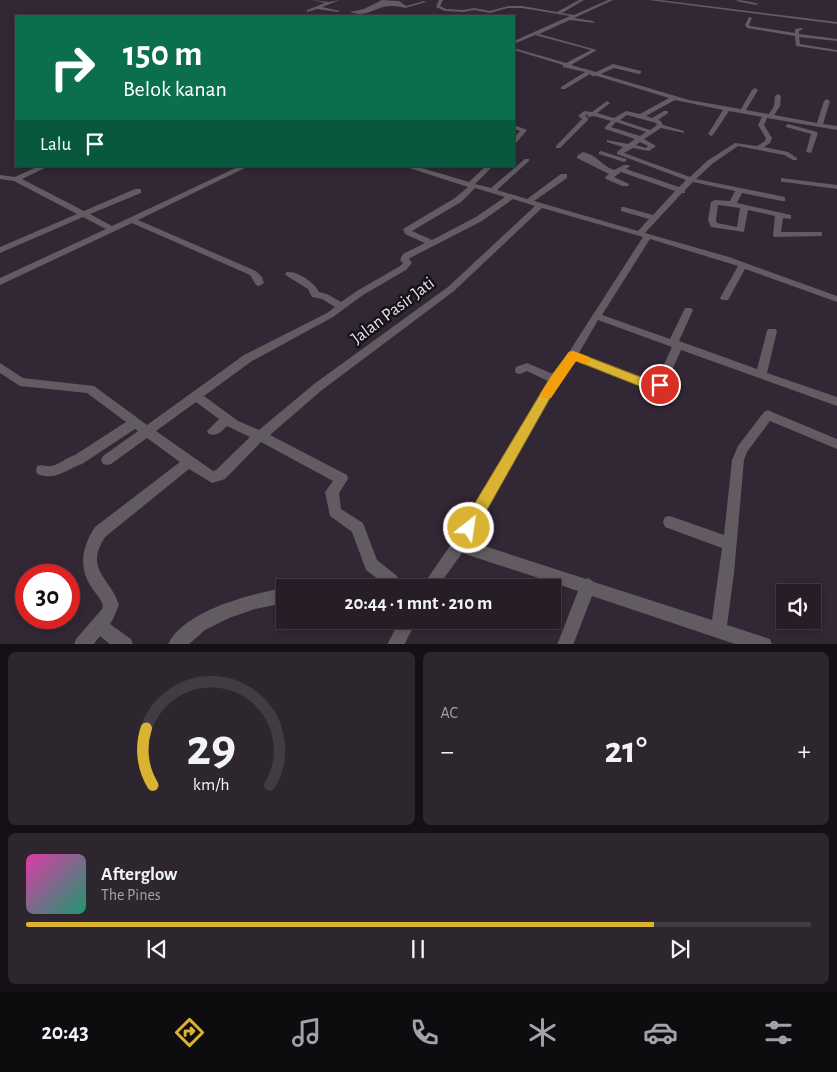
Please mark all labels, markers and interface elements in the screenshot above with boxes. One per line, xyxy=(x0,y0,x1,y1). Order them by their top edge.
icon: right xyxy=(40,35,105,100)
text: 150 m xyxy=(123,37,203,72)
text: Belok kanan xyxy=(123,78,227,100)
icon: arrive xyxy=(81,130,109,158)
text: Lalu xyxy=(40,135,71,154)
street label: Jalan Pasir Jati xyxy=(348,274,438,348)
pin xyxy=(639,364,681,406)
icon: arrive xyxy=(646,371,674,399)
position arrow xyxy=(442,501,494,553)
speed limit sign: 30 xyxy=(15,564,80,629)
map controls xyxy=(776,584,821,629)
button: sound xyxy=(776,584,821,629)
text: 20:44 · 1 mnt · 210 m xyxy=(345,594,492,613)
text: AC xyxy=(441,705,458,721)
text: 29 xyxy=(186,722,236,774)
text: 21° xyxy=(604,732,647,770)
text: − xyxy=(441,738,454,766)
text: + xyxy=(798,738,811,766)
text: km/h xyxy=(193,776,230,794)
text: Afterglow xyxy=(101,865,177,884)
text: The Pines xyxy=(101,887,161,903)
icon: previous xyxy=(143,935,171,963)
icon: pause xyxy=(404,935,432,963)
icon: next xyxy=(666,935,694,963)
icon: directions xyxy=(172,1015,207,1050)
icon: music xyxy=(289,1015,324,1050)
icon: phone xyxy=(407,1015,442,1050)
icon: climate xyxy=(525,1015,560,1050)
icon: car xyxy=(643,1015,678,1050)
icon: filters xyxy=(761,1015,796,1050)
text: 20:43 xyxy=(41,1021,89,1043)

